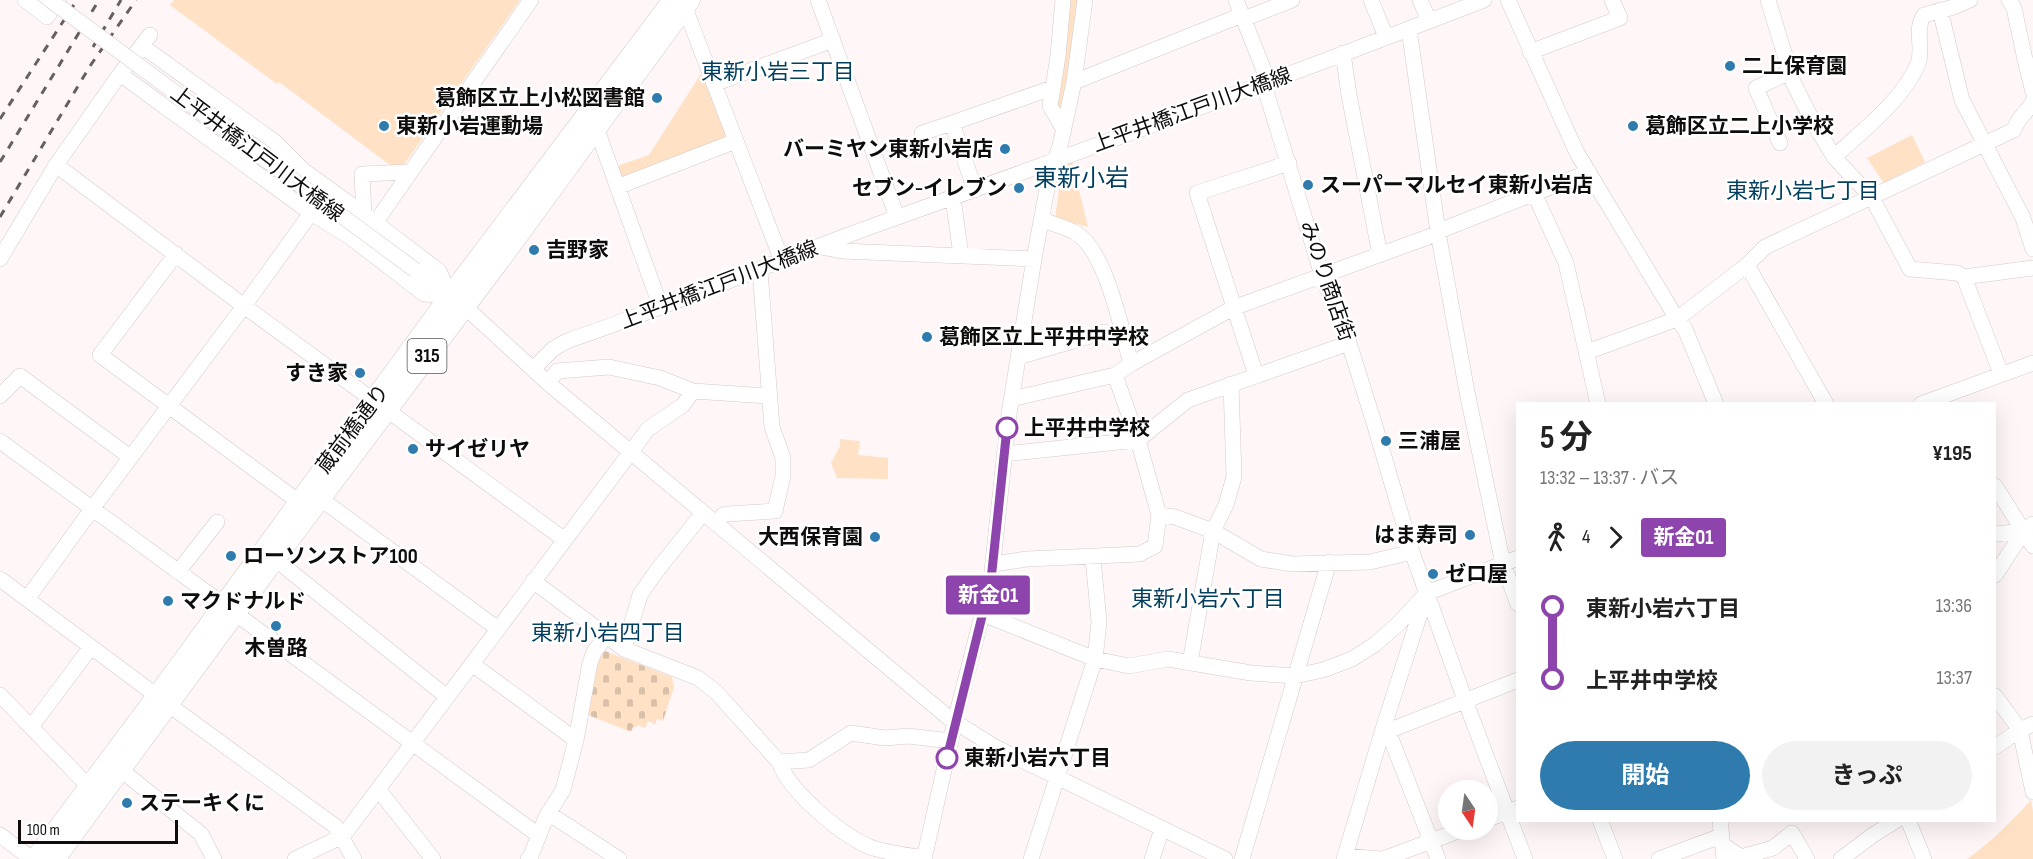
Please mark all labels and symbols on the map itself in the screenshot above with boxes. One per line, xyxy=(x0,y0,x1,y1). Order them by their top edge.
place label: 二上保育園 xyxy=(1742,54,1847,79)
district label: 東新小岩三丁目 xyxy=(701,59,855,86)
marker: 二上保育園 xyxy=(1723,59,1737,73)
street label: 上平井橋江戸川大橋線 xyxy=(1089,62,1295,158)
street label: 上平井橋江戸川大橋線 xyxy=(166,81,348,227)
place label: 葛飾区立上小松図書館 xyxy=(435,86,645,111)
marker: 葛飾区立上小松図書館 xyxy=(650,91,664,105)
place label: 東新小岩運動場 xyxy=(396,114,543,139)
place label: 葛飾区立二上小学校 xyxy=(1645,114,1834,139)
marker: 東新小岩運動場 xyxy=(377,119,391,133)
marker: 葛飾区立二上小学校 xyxy=(1626,119,1640,133)
place label: バーミヤン東新小岩店 xyxy=(783,137,993,162)
marker: バーミヤン東新小岩店 xyxy=(998,142,1012,156)
district label: 東新小岩 xyxy=(1033,164,1129,193)
place label: スーパーマルセイ東新小岩店 xyxy=(1320,173,1593,198)
place label: セブン-イレブン xyxy=(852,176,1007,201)
marker: スーパーマルセイ東新小岩店 xyxy=(1301,178,1315,192)
district label: 東新小岩七丁目 xyxy=(1726,178,1880,205)
marker: セブン-イレブン xyxy=(1012,181,1026,195)
street label: みのり商店街 xyxy=(1295,217,1359,345)
street label: 上平井橋江戸川大橋線 xyxy=(616,236,822,334)
place label: 吉野家 xyxy=(546,238,609,263)
marker: 吉野家 xyxy=(527,243,541,257)
place label: 葛飾区立上平井中学校 xyxy=(939,325,1149,350)
marker: 葛飾区立上平井中学校 xyxy=(920,330,934,344)
road number: 315 xyxy=(408,339,446,373)
place label: すき家 xyxy=(285,361,348,386)
marker: すき家 xyxy=(353,366,367,380)
street label: 蔵前橋通り xyxy=(311,380,395,478)
place label: 上平井中学校 xyxy=(1024,416,1150,441)
marker: 上平井中学校 xyxy=(996,417,1018,439)
place label: 三浦屋 xyxy=(1398,429,1461,454)
marker: 三浦屋 xyxy=(1379,434,1393,448)
place label: サイゼリヤ xyxy=(425,437,530,462)
marker: サイゼリヤ xyxy=(406,442,420,456)
place label: はま寿司 xyxy=(1374,523,1458,548)
place label: 大西保育園 xyxy=(758,525,863,550)
marker: はま寿司 xyxy=(1463,528,1477,542)
marker: 大西保育園 xyxy=(868,530,882,544)
place label: ローソンストア100 xyxy=(243,544,418,569)
marker: ローソンストア100 xyxy=(224,549,238,563)
place label: ゼロ屋 xyxy=(1445,562,1508,587)
marker: ゼロ屋 xyxy=(1426,567,1440,581)
line badge: 新金01 xyxy=(946,576,1030,614)
district label: 東新小岩六丁目 xyxy=(1131,586,1285,613)
place label: マクドナルド xyxy=(180,589,306,614)
marker: マクドナルド xyxy=(161,594,175,608)
marker: 木曽路 xyxy=(269,619,283,633)
district label: 東新小岩四丁目 xyxy=(531,620,685,647)
place label: 木曽路 xyxy=(245,636,308,661)
place label: 東新小岩六丁目 xyxy=(964,746,1111,771)
marker: 東新小岩六丁目 xyxy=(936,747,958,769)
north arrow xyxy=(1438,780,1498,840)
place label: ステーキくに xyxy=(139,791,265,816)
marker: ステーキくに xyxy=(120,796,134,810)
scale bar xyxy=(18,817,178,844)

